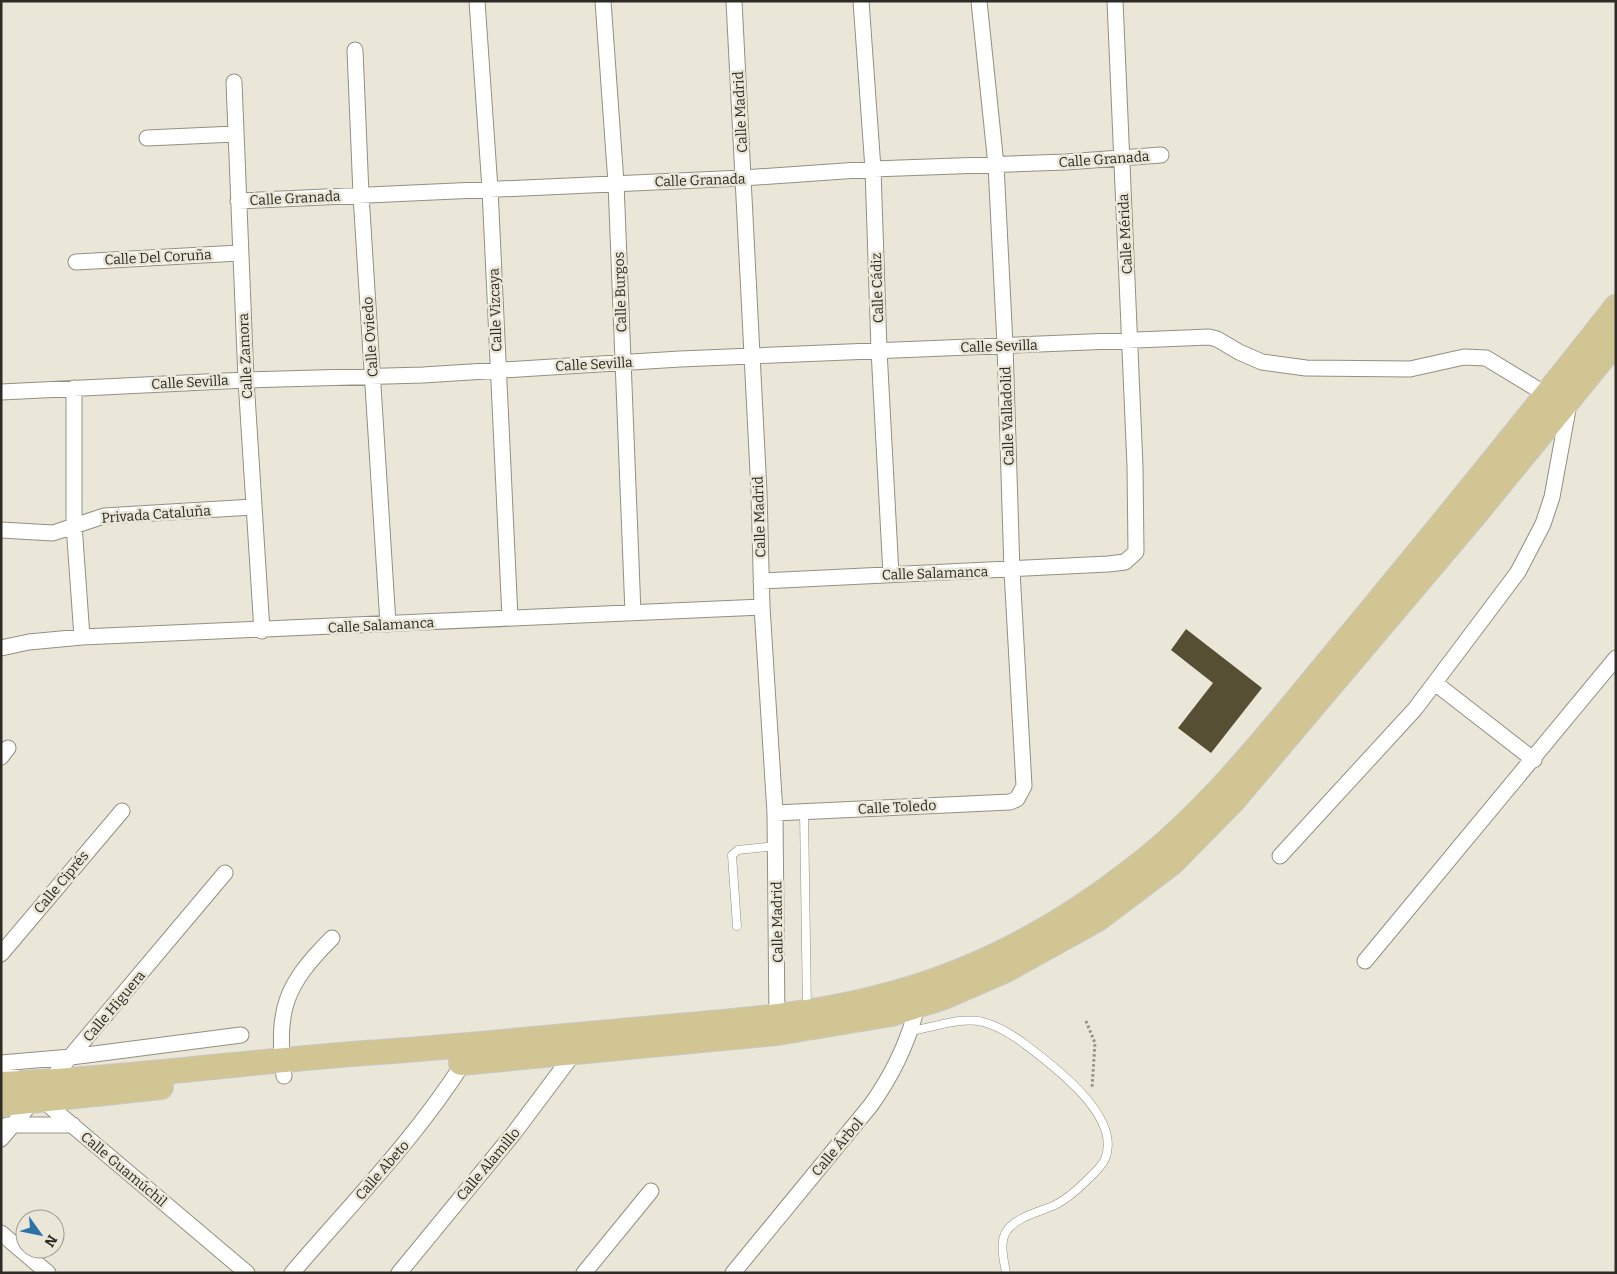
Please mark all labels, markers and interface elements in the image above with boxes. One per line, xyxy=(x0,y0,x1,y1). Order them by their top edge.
street label: Calle Madrid xyxy=(730,71,751,153)
street label: Calle Granada xyxy=(1058,148,1150,171)
street label: Calle Granada xyxy=(654,170,746,191)
street label: Calle Granada xyxy=(249,188,341,209)
street label: Calle Mérida xyxy=(1115,193,1136,275)
street label: Calle Del Coruña xyxy=(104,246,212,269)
street label: Calle Burgos xyxy=(611,251,630,333)
street label: Calle Cádiz xyxy=(868,252,887,324)
street label: Calle Vizcaya xyxy=(486,267,505,352)
street label: Calle Oviedo xyxy=(359,296,382,378)
street label: Calle Zamora xyxy=(235,312,256,399)
street label: Calle Sevilla xyxy=(960,337,1038,356)
street label: Calle Sevilla xyxy=(555,354,634,375)
street label: Calle Valladolid xyxy=(997,366,1018,466)
street label: Calle Sevilla xyxy=(151,372,230,393)
street label: Calle Madrid xyxy=(750,476,769,558)
street label: Privada Cataluña xyxy=(101,502,212,527)
street label: Calle Salamanca xyxy=(881,563,989,584)
street label: Calle Salamanca xyxy=(327,614,435,637)
street label: Calle Toledo xyxy=(857,797,937,818)
street label: Calle Ciprés xyxy=(30,848,92,917)
street label: Calle Madrid xyxy=(768,881,787,963)
street label: Calle Higuera xyxy=(80,967,149,1045)
street label: Calle Árbol xyxy=(807,1114,867,1180)
street label: Calle Alamillo xyxy=(453,1124,524,1204)
street label: Calle Guamúchil xyxy=(77,1128,170,1210)
street label: Calle Abeto xyxy=(352,1137,413,1204)
north arrow xyxy=(15,1209,65,1259)
text: N xyxy=(40,1232,61,1250)

